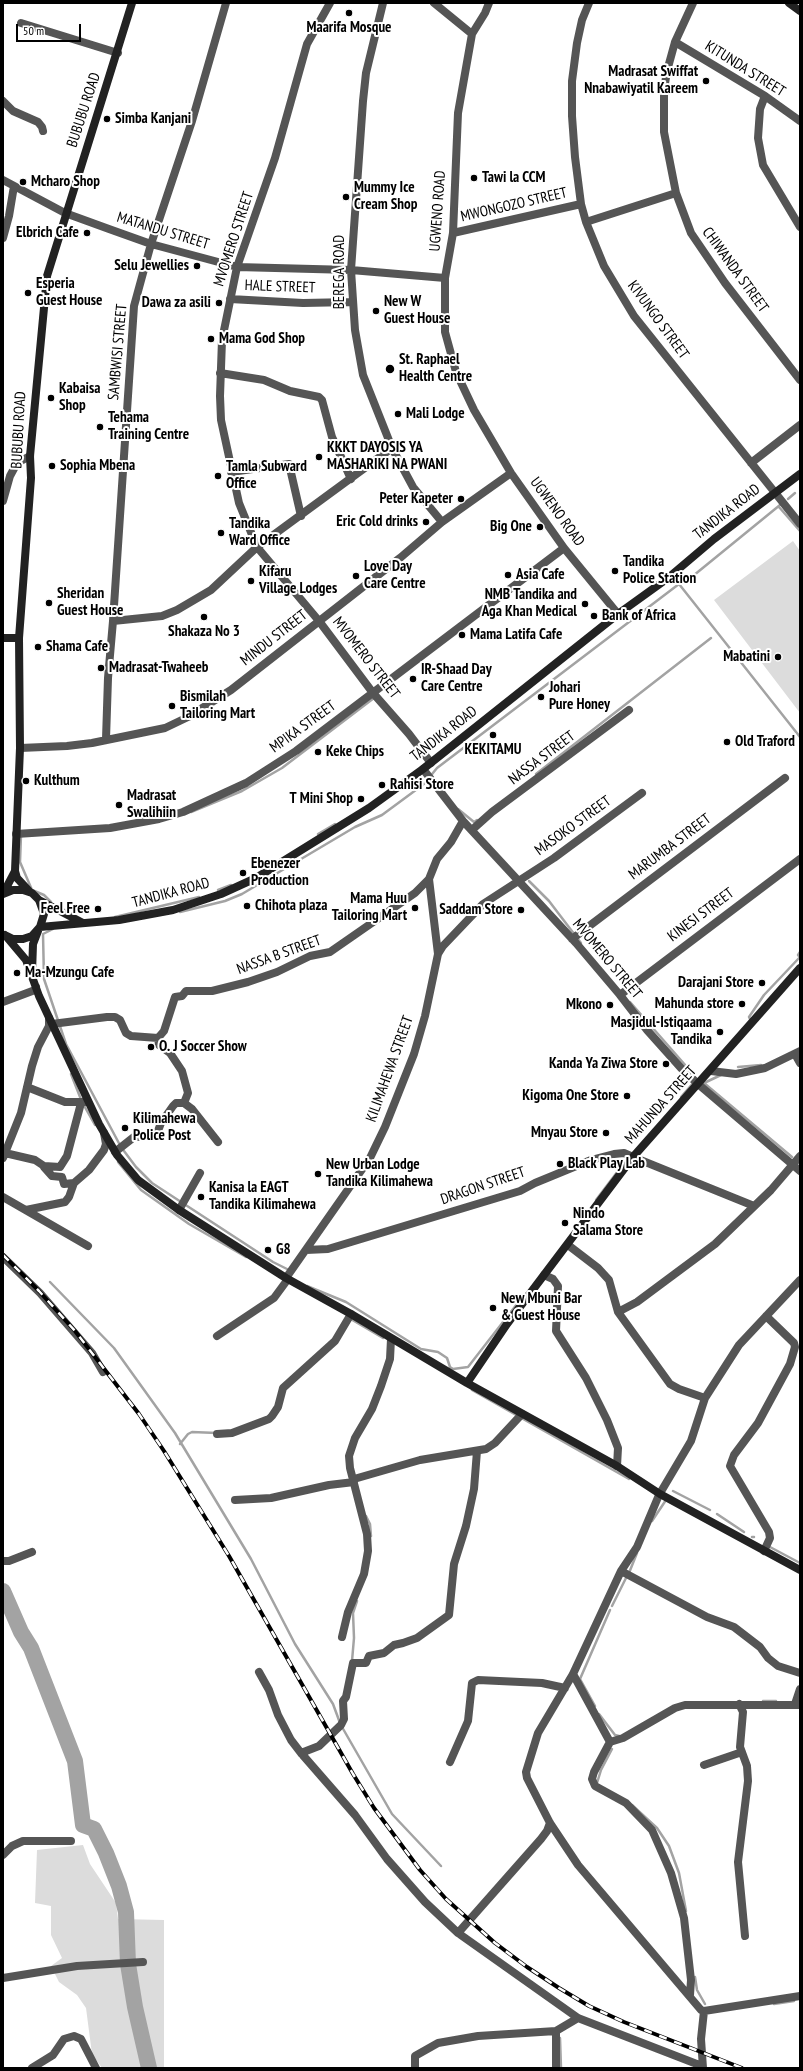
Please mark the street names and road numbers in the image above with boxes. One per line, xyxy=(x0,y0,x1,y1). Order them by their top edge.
street label: KITUNDA STREET xyxy=(702,37,788,101)
street label: BUBUBU ROAD xyxy=(63,70,105,150)
street label: UGWENO ROAD xyxy=(426,170,450,252)
street label: MWONGOZO STREET xyxy=(459,184,569,226)
street label: MVOMERO STREET xyxy=(210,189,258,289)
street label: MATANDU STREET xyxy=(115,208,211,254)
street label: CHIWANDA STREET xyxy=(698,224,772,316)
street label: BEREGA ROAD xyxy=(331,235,349,309)
street label: HALE STREET xyxy=(244,277,316,297)
street label: KIVUNGO STREET xyxy=(624,277,692,363)
street label: SAMBWISI STREET xyxy=(105,303,131,401)
street label: BUBUBU ROAD xyxy=(8,391,30,469)
street label: UGWENO ROAD xyxy=(526,474,588,550)
street label: TANDIKA ROAD xyxy=(690,480,764,544)
street label: MINDU STREET xyxy=(237,606,311,670)
street label: MVOMERO STREET xyxy=(329,614,403,702)
street label: MPIKA STREET xyxy=(267,697,339,757)
street label: TANDIKA ROAD xyxy=(407,702,481,766)
street label: NASSA STREET xyxy=(505,727,579,789)
street label: MASOKO STREET xyxy=(531,792,615,860)
street label: MARUMBA STREET xyxy=(625,810,715,884)
street label: TANDIKA ROAD xyxy=(130,874,212,912)
street label: KINESI STREET xyxy=(664,884,738,946)
street label: MVOMERO STREET xyxy=(568,915,646,1003)
street label: NASSA B STREET xyxy=(234,931,324,979)
street label: KILIMAHEWA STREET xyxy=(362,1013,418,1125)
street label: MAHUNDA STREET xyxy=(621,1062,701,1148)
street label: DRAGON STREET xyxy=(438,1163,528,1209)

